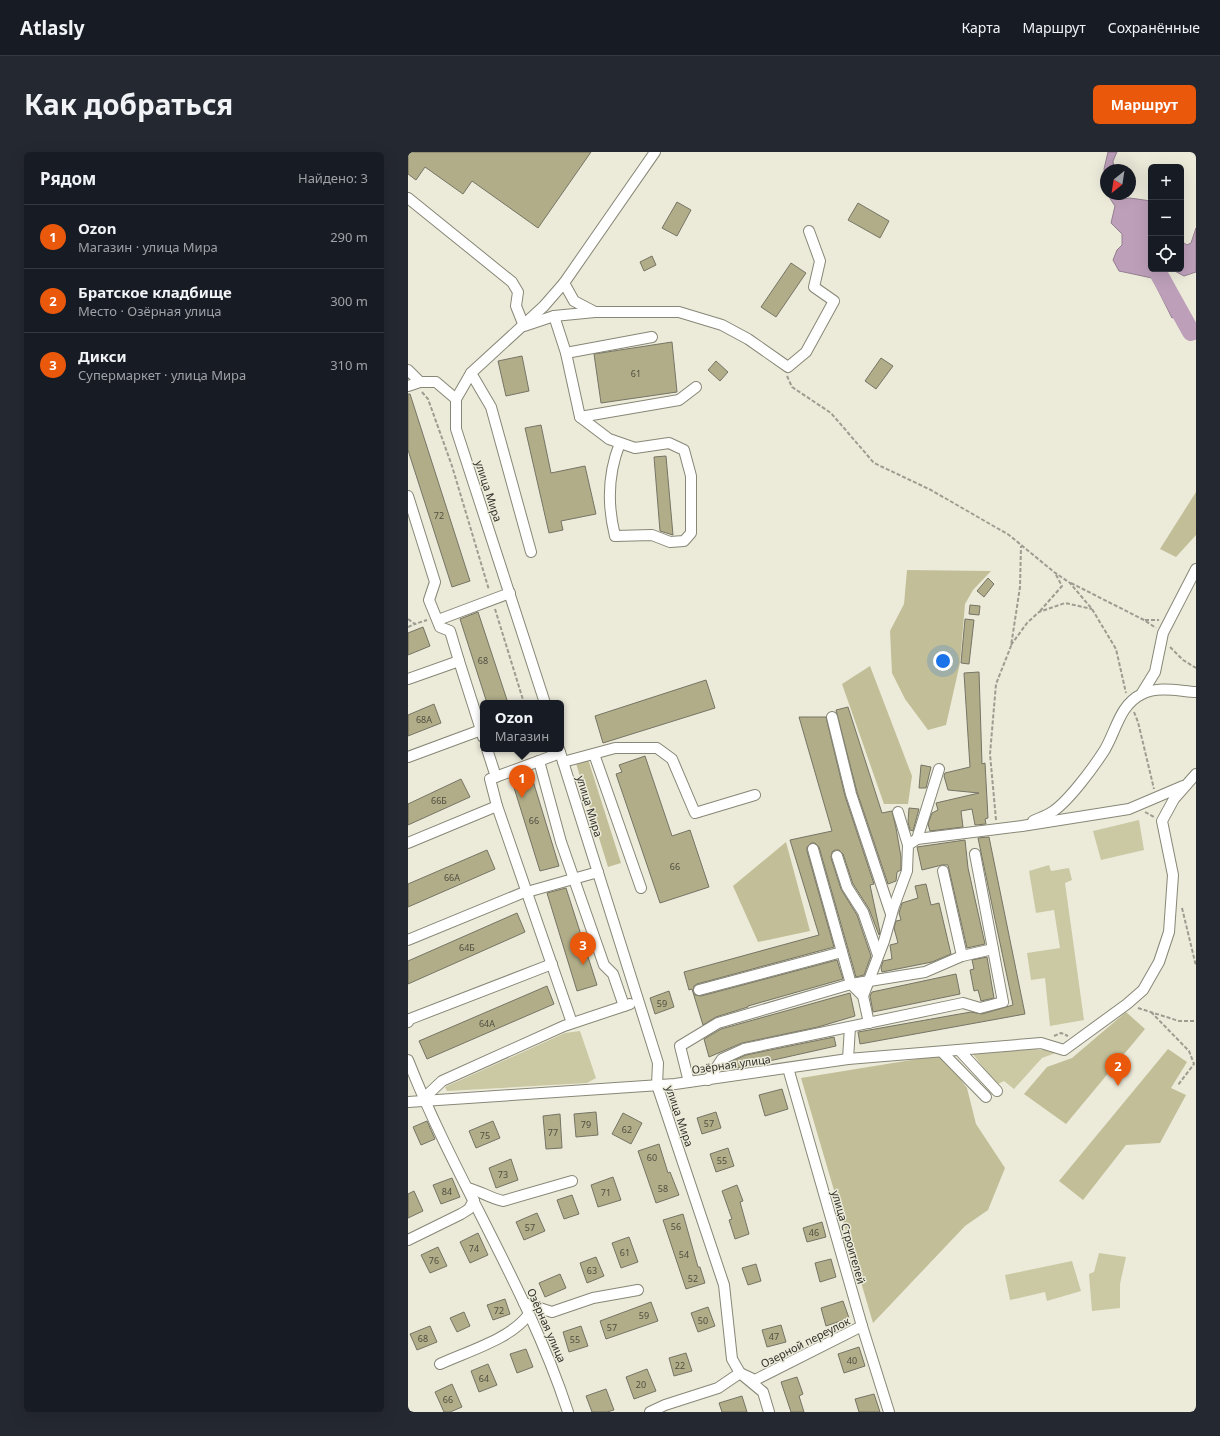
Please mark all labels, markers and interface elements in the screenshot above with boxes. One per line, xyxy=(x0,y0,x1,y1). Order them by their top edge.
text: Atlasly xyxy=(20,15,85,41)
text: Карта xyxy=(961,18,1000,37)
text: Маршрут xyxy=(1022,18,1086,37)
text: Сохранённые xyxy=(1108,18,1200,37)
text: Как добраться xyxy=(24,85,233,123)
button: Маршрут xyxy=(1093,85,1196,124)
north arrow xyxy=(1100,164,1136,200)
map controls xyxy=(1148,164,1184,272)
button: + xyxy=(1148,164,1184,200)
text: Рядом xyxy=(40,167,96,190)
text: Найдено: 3 xyxy=(298,169,368,187)
button: − xyxy=(1148,200,1184,236)
text: Ozon xyxy=(78,218,116,238)
text: 1 xyxy=(49,228,57,246)
text: 290 m xyxy=(330,228,368,246)
button: locate xyxy=(1148,236,1184,272)
text: Магазин · улица Мира xyxy=(78,238,218,256)
text: Братское кладбище xyxy=(78,282,232,302)
text: 2 xyxy=(49,292,57,310)
text: 300 m xyxy=(330,292,368,310)
text: Место · Озёрная улица xyxy=(78,302,222,320)
text: Дикси xyxy=(78,346,127,366)
text: 3 xyxy=(49,356,57,374)
text: 310 m xyxy=(330,356,368,374)
text: Супермаркет · улица Мира xyxy=(78,366,246,384)
house number: 61 xyxy=(631,367,641,380)
street label: улица Мира xyxy=(472,458,506,524)
house number: 72 xyxy=(434,509,444,522)
your location xyxy=(933,651,953,671)
house number: 68 xyxy=(478,654,488,667)
popup xyxy=(480,700,564,752)
text: Ozon xyxy=(495,707,533,727)
house number: 68А xyxy=(416,713,432,726)
text: Магазин xyxy=(495,727,549,745)
pin: 1 xyxy=(509,765,535,798)
street label: улица Мира xyxy=(574,773,606,839)
house number: 66Б xyxy=(431,794,447,807)
house number: 66 xyxy=(529,814,539,827)
house number: 66 xyxy=(670,860,680,873)
house number: 66А xyxy=(444,871,460,884)
pin: 3 xyxy=(570,932,596,965)
house number: 64Б xyxy=(459,941,475,954)
house number: 59 xyxy=(657,997,667,1010)
house number: 64А xyxy=(479,1017,495,1030)
street label: Озёрная улица xyxy=(690,1051,772,1077)
pin: 2 xyxy=(1105,1053,1131,1086)
street label: улица Мира xyxy=(663,1083,697,1149)
house number: 57 xyxy=(704,1117,714,1130)
house number: 79 xyxy=(581,1118,591,1131)
house number: 62 xyxy=(622,1123,632,1136)
house number: 77 xyxy=(548,1126,558,1139)
house number: 75 xyxy=(480,1129,490,1142)
house number: 60 xyxy=(647,1151,657,1164)
house number: 55 xyxy=(717,1154,727,1167)
house number: 73 xyxy=(498,1168,508,1181)
house number: 58 xyxy=(658,1182,668,1195)
house number: 84 xyxy=(442,1185,452,1198)
house number: 71 xyxy=(601,1186,611,1199)
street label: улица Строителей xyxy=(828,1188,870,1286)
house number: 56 xyxy=(671,1220,681,1233)
house number: 57 xyxy=(525,1221,535,1234)
house number: 46 xyxy=(809,1226,819,1239)
house number: 74 xyxy=(469,1242,479,1255)
house number: 61 xyxy=(620,1246,630,1259)
house number: 54 xyxy=(679,1248,689,1261)
house number: 76 xyxy=(429,1254,439,1267)
house number: 63 xyxy=(587,1264,597,1277)
house number: 52 xyxy=(688,1272,698,1285)
street label: Озёрная улица xyxy=(524,1286,570,1364)
house number: 72 xyxy=(494,1304,504,1317)
house number: 59 xyxy=(639,1309,649,1322)
street label: Озерной переулок xyxy=(758,1313,852,1371)
house number: 50 xyxy=(698,1314,708,1327)
house number: 57 xyxy=(607,1321,617,1334)
house number: 47 xyxy=(769,1330,779,1343)
house number: 68 xyxy=(418,1332,428,1345)
house number: 55 xyxy=(570,1333,580,1346)
house number: 40 xyxy=(847,1354,857,1367)
house number: 22 xyxy=(675,1359,685,1372)
house number: 64 xyxy=(479,1372,489,1385)
house number: 20 xyxy=(636,1378,646,1391)
house number: 66 xyxy=(443,1393,453,1406)

